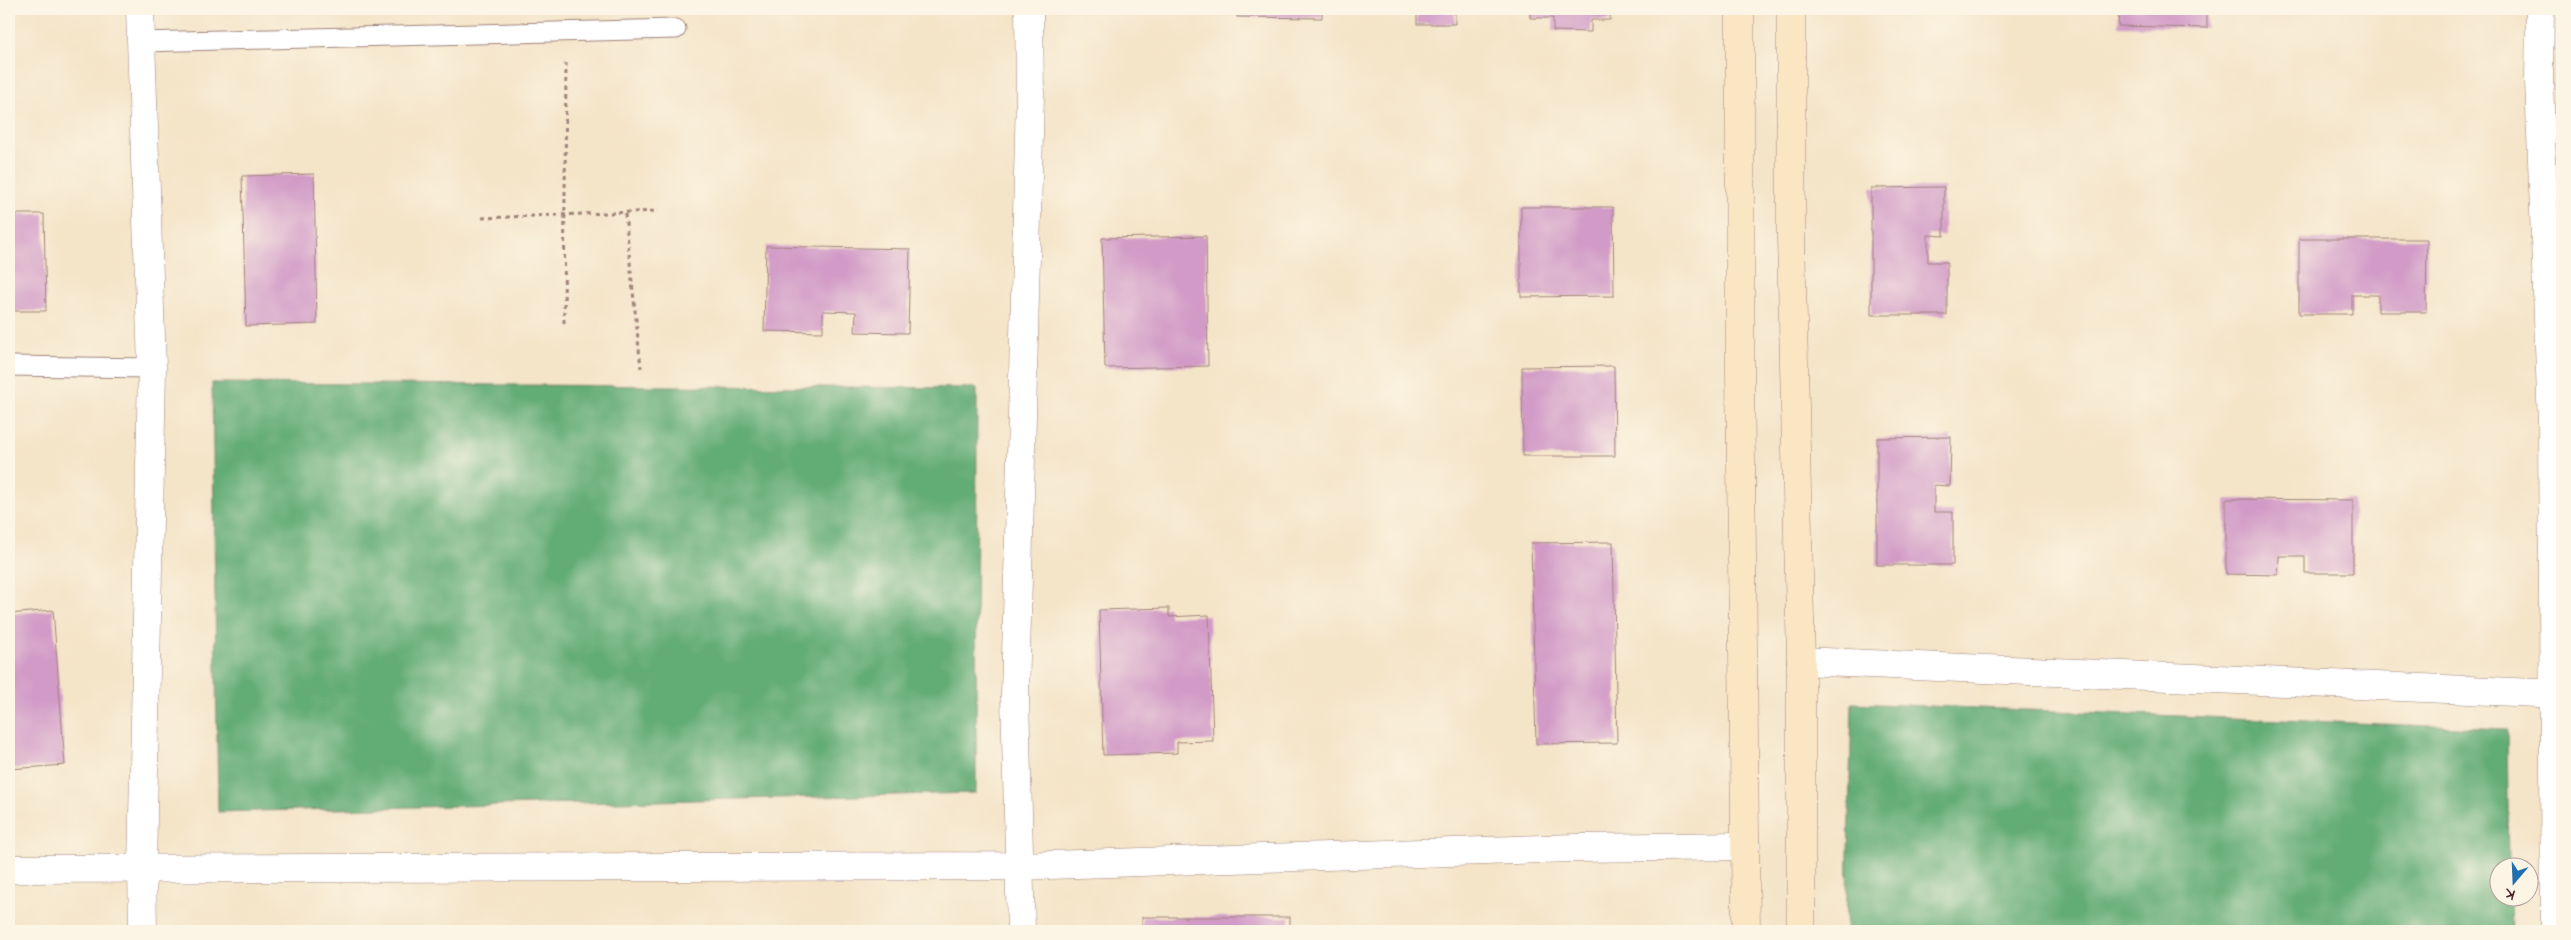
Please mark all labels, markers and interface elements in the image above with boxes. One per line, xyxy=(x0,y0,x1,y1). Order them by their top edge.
north arrow xyxy=(2488,858,2538,908)
text: K xyxy=(2501,883,2518,903)

